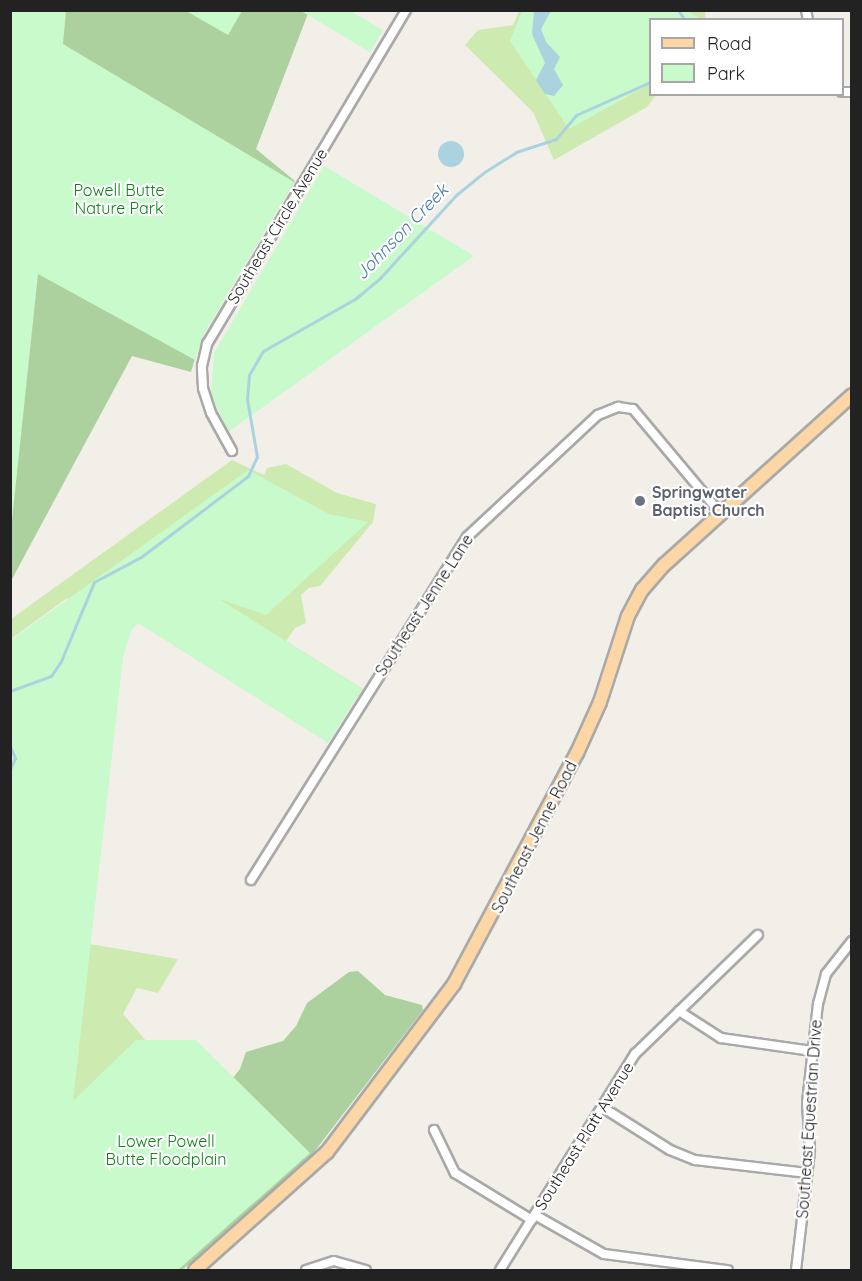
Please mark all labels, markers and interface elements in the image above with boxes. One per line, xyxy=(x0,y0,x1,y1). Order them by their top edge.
legend xyxy=(649,18,844,96)
text: Road xyxy=(707,32,752,55)
text: Park xyxy=(707,62,745,85)
street label: Southeast Circle Avenue xyxy=(223,145,331,307)
park label: Powell Butte Nature Park xyxy=(73,180,165,218)
water label: Johnson Creek xyxy=(351,180,453,284)
place label: Springwater Baptist Church xyxy=(652,482,765,520)
marker: Springwater Baptist Church xyxy=(633,494,647,508)
street label: Southeast Jenne Lane xyxy=(371,531,477,679)
street label: Southeast Jenne Road xyxy=(487,758,581,916)
street label: Southeast Equestrian Drive xyxy=(792,1019,826,1219)
street label: Southeast Platt Avenue xyxy=(530,1058,638,1214)
park label: Lower Powell Butte Floodplain xyxy=(105,1131,227,1169)

